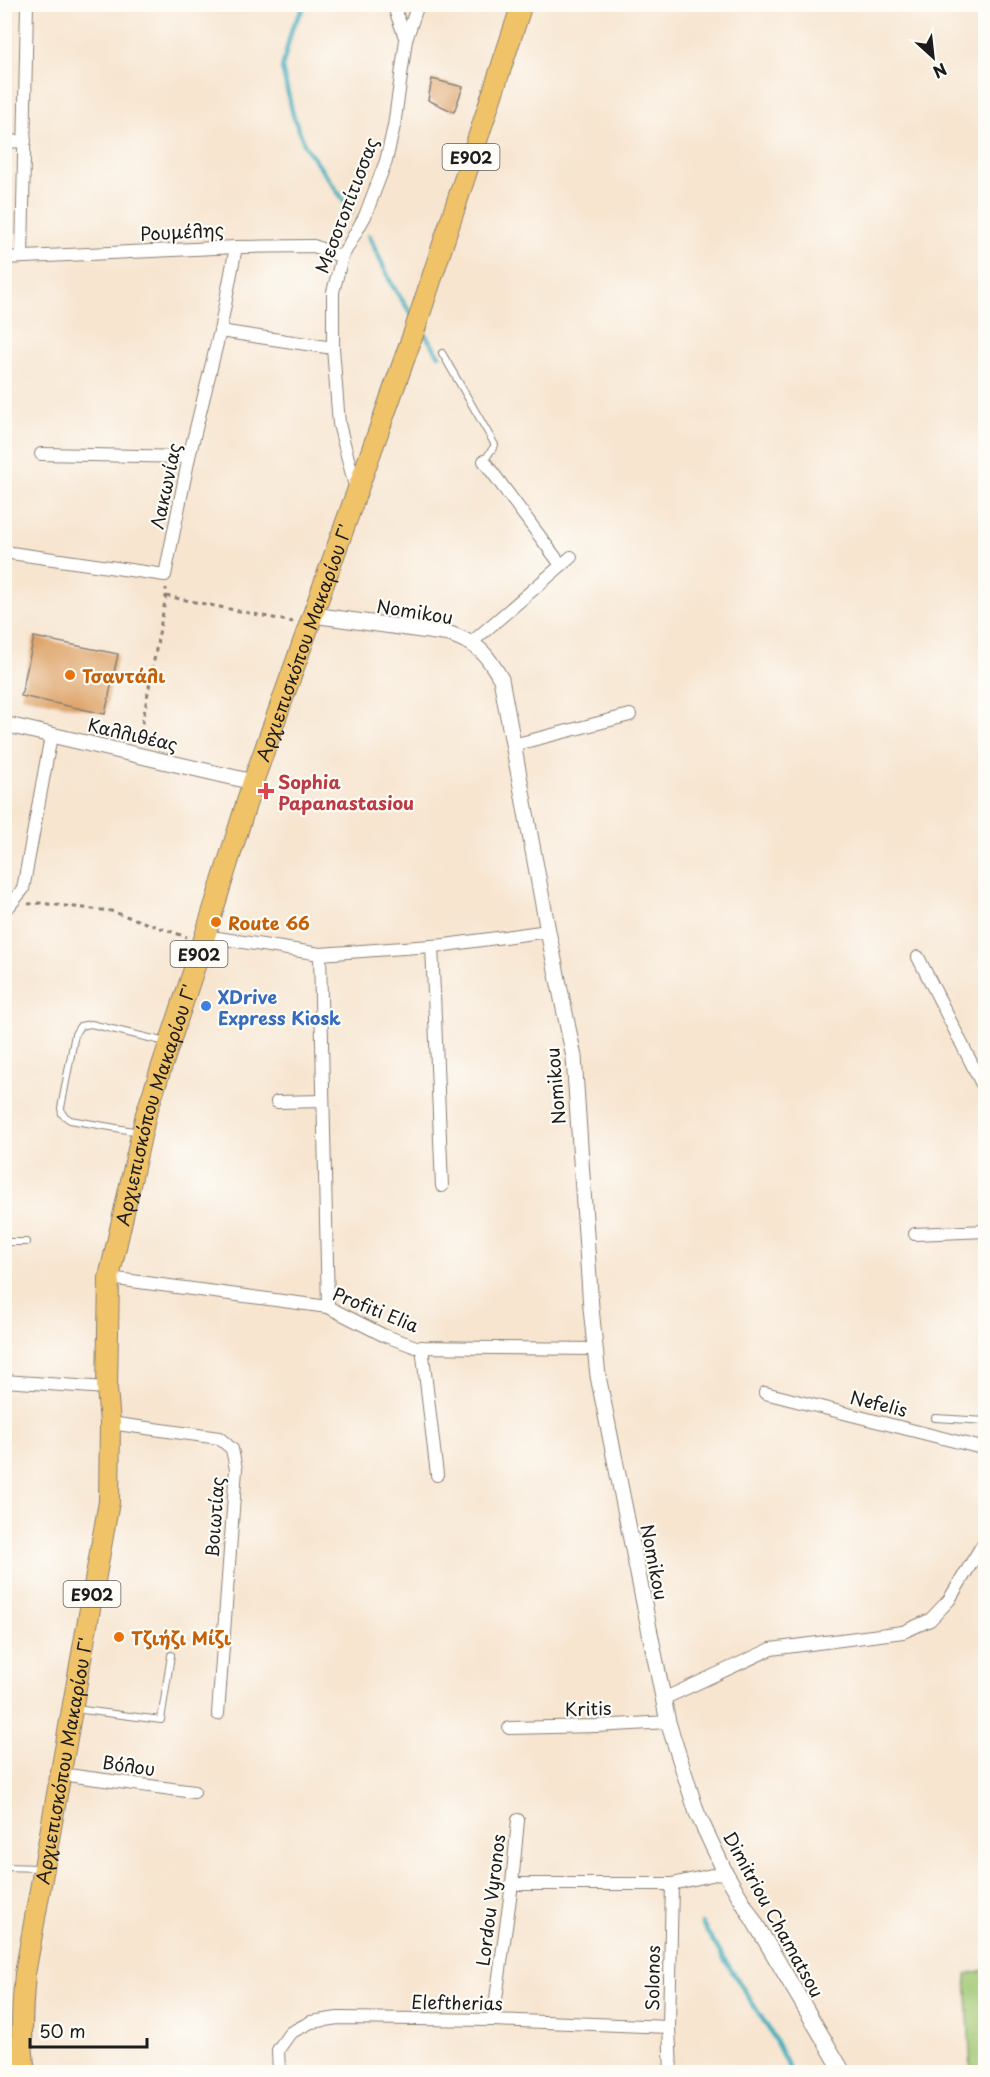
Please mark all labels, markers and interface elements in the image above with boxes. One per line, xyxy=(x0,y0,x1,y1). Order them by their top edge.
north arrow xyxy=(903,27,963,87)
text: N xyxy=(929,58,951,85)
street label: Μεσοτοπίτισσας xyxy=(308,133,384,277)
road number: E902 xyxy=(442,144,500,170)
street label: Ρουμέλης xyxy=(139,215,225,247)
street label: Λακωνίας xyxy=(143,440,187,532)
street label: Αρχιεπισκόπου Μακαρίου Γ' xyxy=(248,520,358,765)
street label: Nomikou xyxy=(375,592,455,630)
place label: Τσαντάλι xyxy=(82,662,165,689)
marker: Τσαντάλι xyxy=(63,668,77,682)
street label: Καλλιθέας xyxy=(85,711,181,757)
place label: Sophia Papanastasiou xyxy=(278,768,414,816)
marker: Sophia Papanastasiou xyxy=(259,784,273,798)
place label: Route 66 xyxy=(228,909,310,936)
marker: Route 66 xyxy=(209,915,223,929)
road number: E902 xyxy=(170,941,228,967)
street label: Αρχιεπισκόπου Μακαρίου Γ' xyxy=(108,980,202,1228)
place label: XDrive Express Kiosk xyxy=(218,983,341,1031)
marker: XDrive Express Kiosk xyxy=(199,999,213,1013)
street label: Nomikou xyxy=(538,1047,572,1125)
street label: Profiti Elia xyxy=(329,1280,423,1338)
street label: Nefelis xyxy=(848,1383,910,1423)
street label: Βοιωτίας xyxy=(198,1476,230,1558)
street label: Nomikou xyxy=(634,1522,676,1602)
road number: E902 xyxy=(64,1581,121,1607)
place label: Τζιήζι Μίζι xyxy=(131,1624,232,1651)
marker: Τζιήζι Μίζι xyxy=(112,1630,126,1644)
street label: Αρχιεπισκόπου Μακαρίου Γ' xyxy=(28,1635,98,1886)
street label: Kritis xyxy=(564,1694,612,1722)
street label: Βόλου xyxy=(101,1748,157,1782)
street label: Dimitriou Chamatsou xyxy=(717,1826,831,2002)
street label: Lordou Vyronos xyxy=(469,1832,511,1968)
street label: Solonos xyxy=(638,1945,666,2011)
street label: Eleftherias xyxy=(411,1988,503,2016)
scale bar xyxy=(30,2011,147,2049)
text: 50 m xyxy=(39,2017,86,2044)

